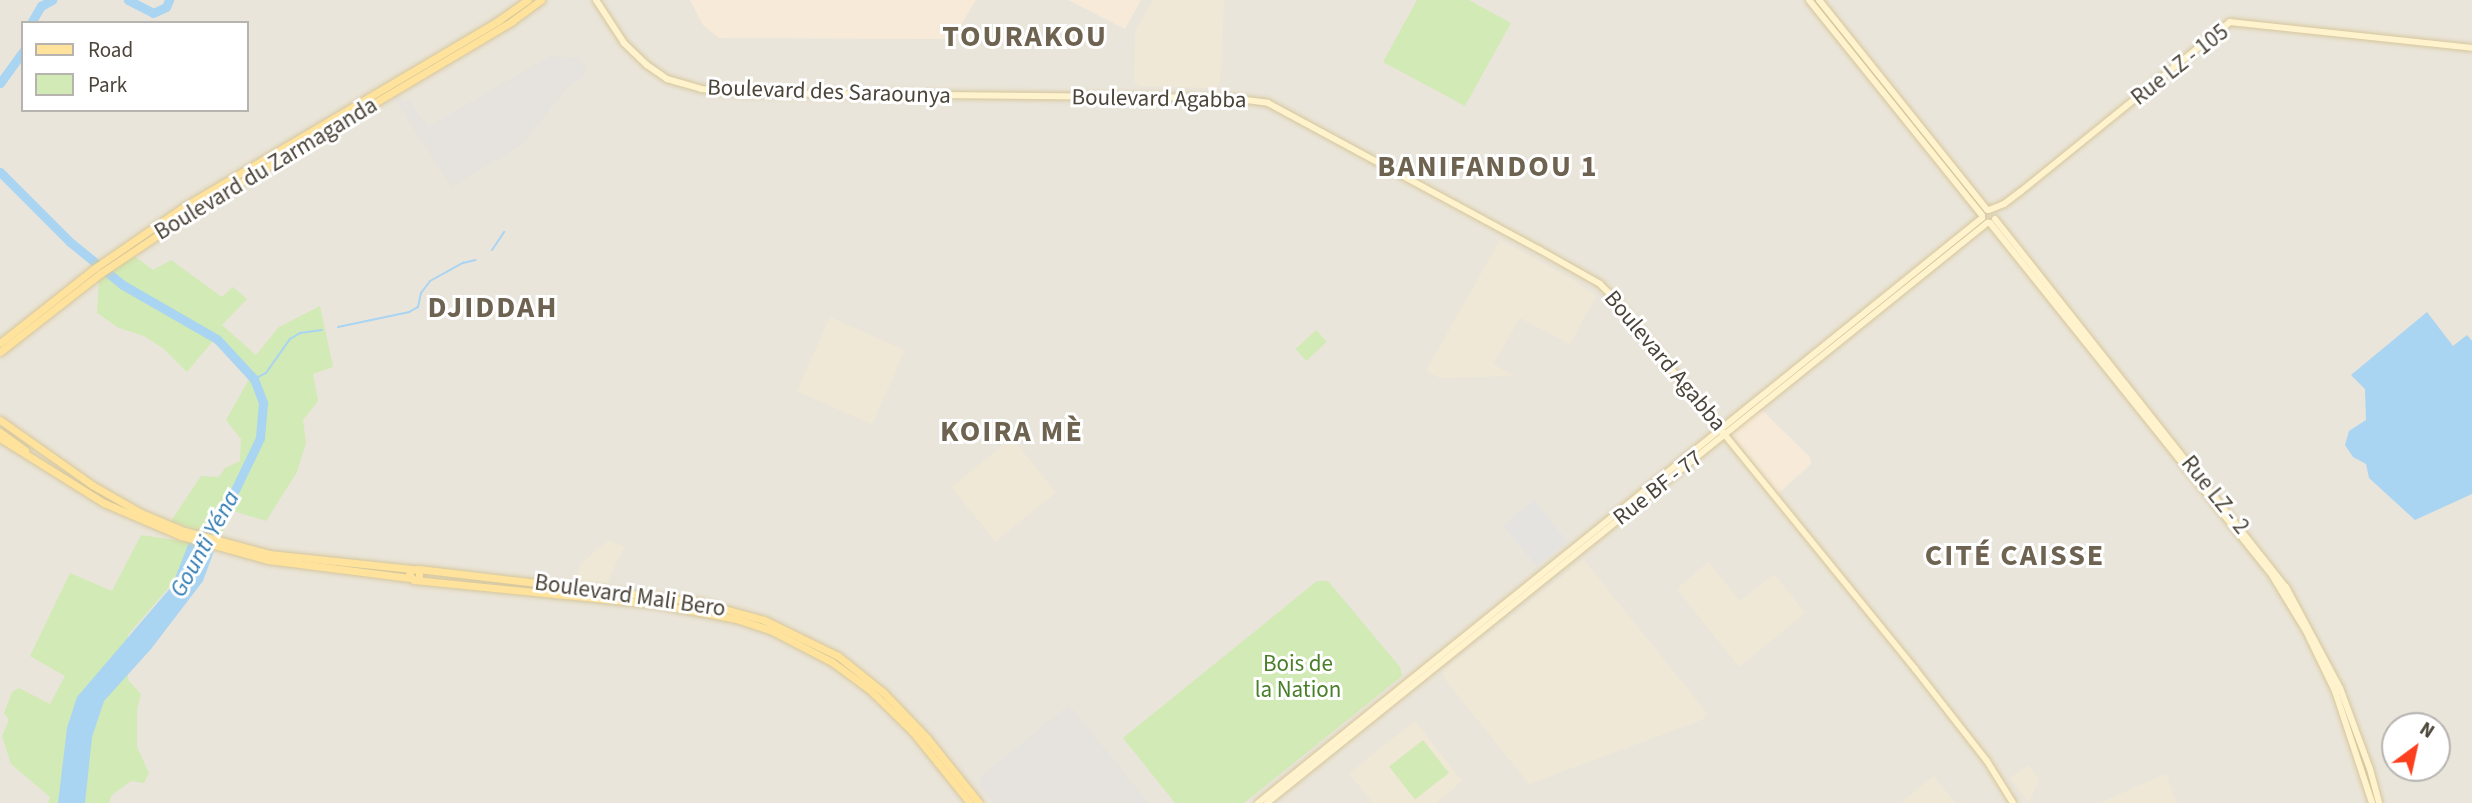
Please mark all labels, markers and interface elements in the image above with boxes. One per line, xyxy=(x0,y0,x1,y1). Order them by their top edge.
street label: Rue LZ - 105 xyxy=(2126,18,2234,112)
district label: TOURAKOU xyxy=(943,19,1107,55)
legend xyxy=(21,21,248,112)
text: Road xyxy=(88,35,133,65)
text: Park xyxy=(88,70,127,100)
street label: Boulevard des Saraounya xyxy=(707,74,951,110)
street label: Boulevard Agabba xyxy=(1071,84,1247,114)
street label: Boulevard du Zarmaganda xyxy=(150,92,382,246)
district label: BANIFANDOU 1 xyxy=(1379,149,1597,185)
street label: Boulevard Agabba xyxy=(1598,285,1732,437)
district label: DJIDDAH xyxy=(428,290,558,326)
district label: KOIRA MÈ xyxy=(941,414,1083,450)
street label: Rue BF - 77 xyxy=(1608,445,1708,531)
street label: Rue LZ - 2 xyxy=(2175,450,2255,540)
water label: Gounti Yéna xyxy=(164,486,246,602)
district label: CITÉ CAISSE xyxy=(1926,538,2104,574)
street label: Boulevard Mali Bero xyxy=(533,569,727,623)
park label: Bois de la Nation xyxy=(1255,650,1341,704)
north arrow xyxy=(2381,712,2451,782)
text: N xyxy=(2414,716,2439,745)

